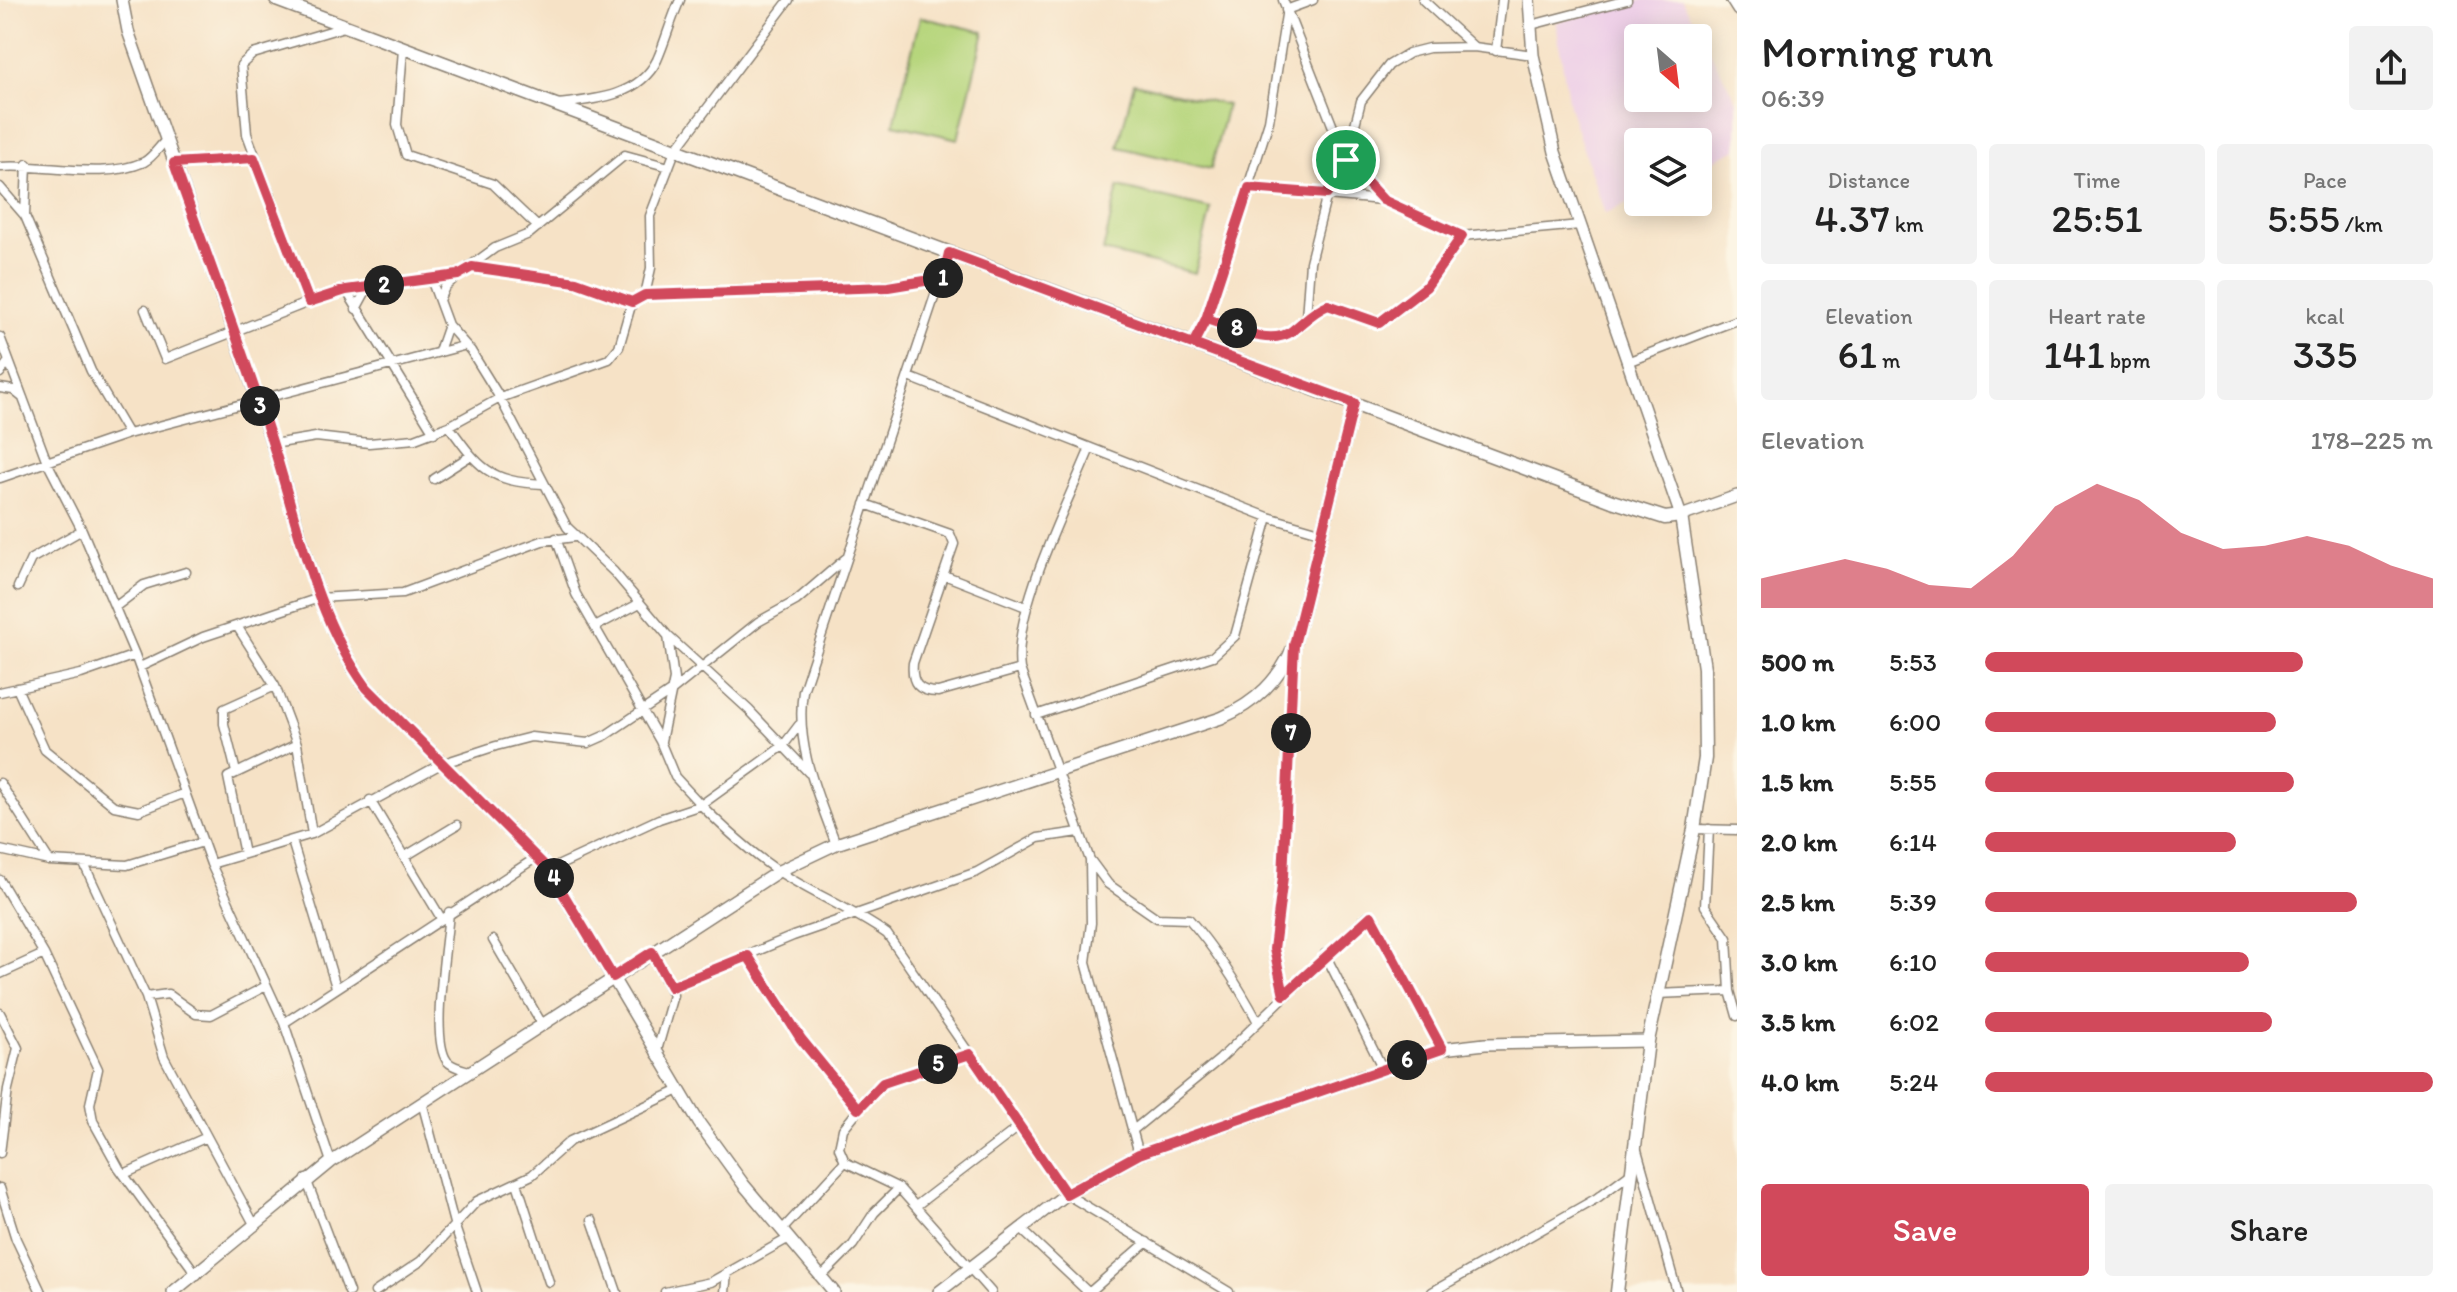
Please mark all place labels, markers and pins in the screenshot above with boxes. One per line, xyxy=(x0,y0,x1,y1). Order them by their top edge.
pin xyxy=(1312,126,1380,194)
pin: 1 xyxy=(923,258,963,298)
pin: 2 xyxy=(364,265,404,305)
pin: 8 xyxy=(1217,308,1257,348)
pin: 3 xyxy=(240,386,280,426)
pin: 7 xyxy=(1271,713,1311,753)
pin: 4 xyxy=(534,858,574,898)
pin: 6 xyxy=(1387,1040,1427,1080)
pin: 5 xyxy=(918,1044,958,1084)

